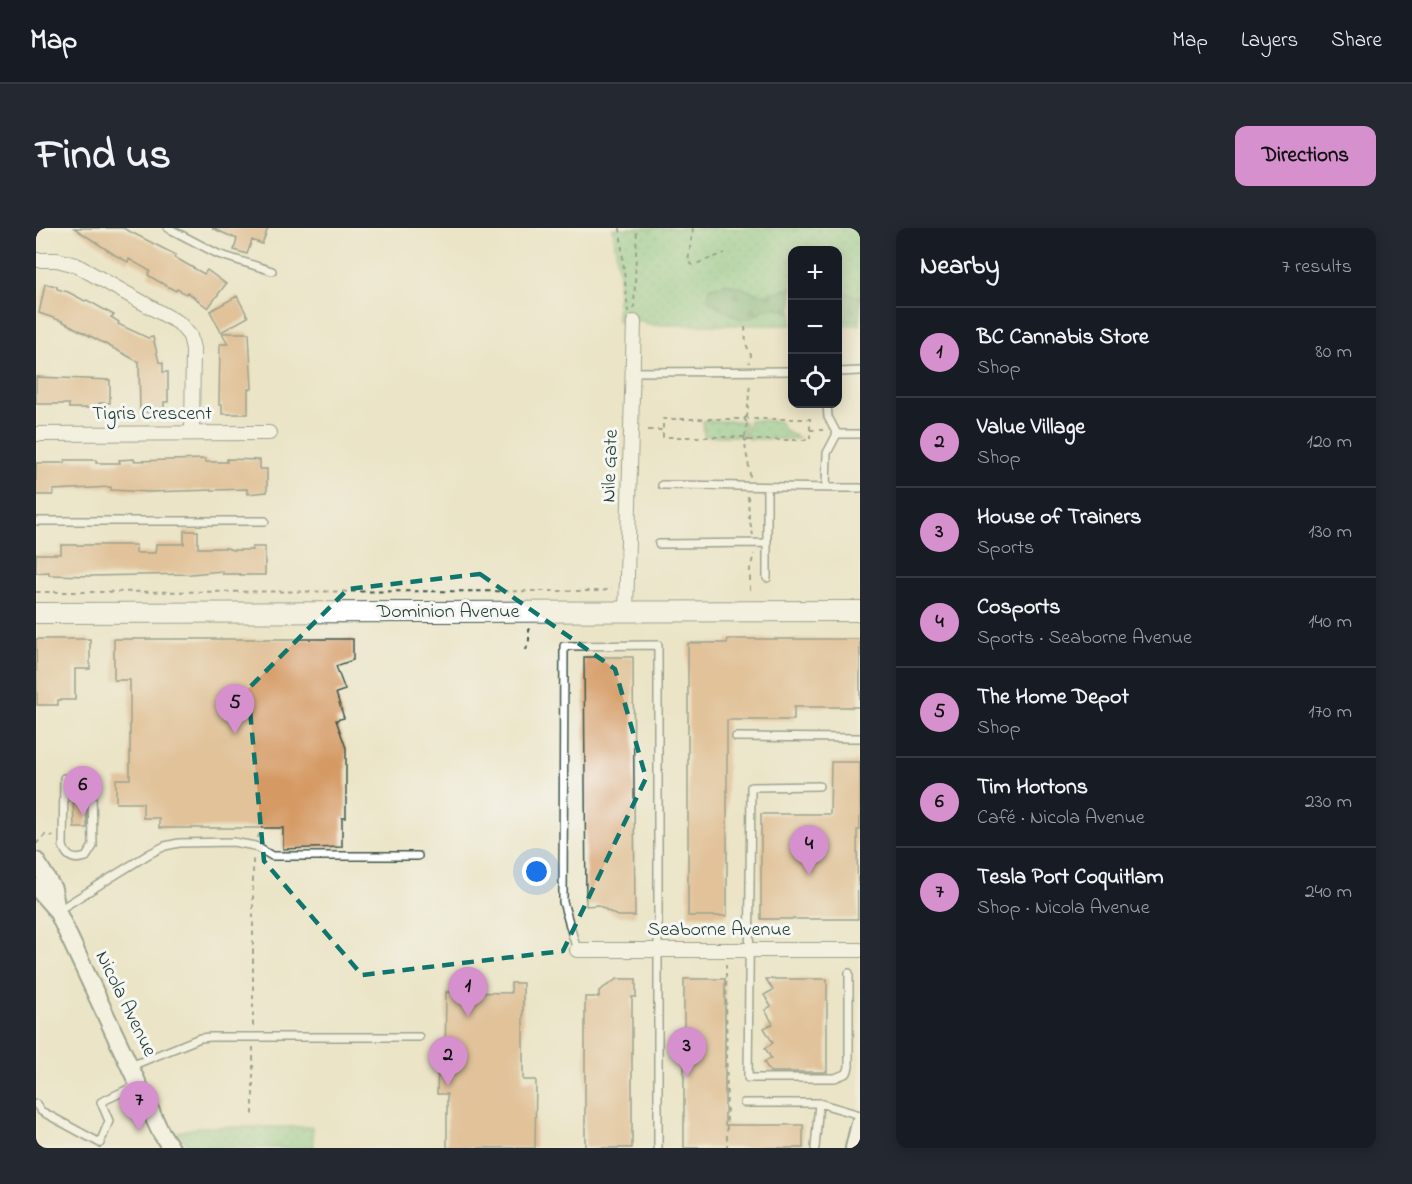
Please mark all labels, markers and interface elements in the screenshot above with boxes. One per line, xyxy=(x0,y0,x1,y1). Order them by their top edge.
text: Map xyxy=(30,21,77,62)
text: Map xyxy=(1172,26,1208,56)
text: Layers xyxy=(1241,26,1298,56)
text: Share xyxy=(1331,26,1382,56)
text: Find us xyxy=(36,126,171,187)
button: Directions xyxy=(1235,126,1376,186)
map controls xyxy=(788,246,842,408)
button: + xyxy=(788,246,842,300)
text: Nearby xyxy=(920,248,999,286)
text: 7 results xyxy=(1282,253,1352,282)
button: − xyxy=(788,300,842,354)
text: BC Cannabis Store xyxy=(977,322,1149,354)
text: 1 xyxy=(936,338,943,367)
text: 80 m xyxy=(1315,338,1352,367)
button: locate xyxy=(788,354,842,408)
text: Shop xyxy=(977,354,1021,383)
street label: Tigris Crescent xyxy=(92,400,212,430)
text: Value Village xyxy=(977,412,1085,444)
text: 2 xyxy=(935,428,944,457)
text: 120 m xyxy=(1307,428,1352,457)
street label: Nile Gate xyxy=(595,429,627,503)
text: Shop xyxy=(977,444,1021,473)
text: House of Trainers xyxy=(977,502,1141,534)
text: 3 xyxy=(935,518,944,547)
text: 130 m xyxy=(1308,518,1352,547)
text: Sports xyxy=(977,534,1034,563)
text: Cosports xyxy=(977,592,1061,624)
street label: Dominion Avenue xyxy=(376,598,519,627)
text: 4 xyxy=(935,608,944,637)
text: 140 m xyxy=(1308,608,1352,637)
text: Sports · Seaborne Avenue xyxy=(977,624,1192,653)
text: The Home Depot xyxy=(977,682,1129,714)
pin: 5 xyxy=(216,684,254,734)
text: 5 xyxy=(934,698,945,727)
text: 170 m xyxy=(1308,698,1352,727)
text: Shop xyxy=(977,714,1021,743)
pin: 6 xyxy=(64,766,102,816)
text: Tim Hortons xyxy=(977,772,1088,804)
text: 6 xyxy=(935,788,944,817)
text: 230 m xyxy=(1305,788,1352,817)
text: Café · Nicola Avenue xyxy=(977,804,1145,833)
pin: 4 xyxy=(790,826,828,875)
your location xyxy=(522,857,551,886)
text: Tesla Port Coquitlam xyxy=(977,862,1164,894)
text: 7 xyxy=(935,878,944,907)
text: 240 m xyxy=(1305,878,1352,907)
text: Shop · Nicola Avenue xyxy=(977,894,1150,923)
street label: Seaborne Avenue xyxy=(647,916,791,945)
street label: Nicola Avenue xyxy=(87,946,163,1062)
pin: 1 xyxy=(448,968,488,1017)
pin: 3 xyxy=(668,1028,706,1077)
pin: 2 xyxy=(428,1036,468,1086)
pin: 7 xyxy=(120,1082,158,1131)

